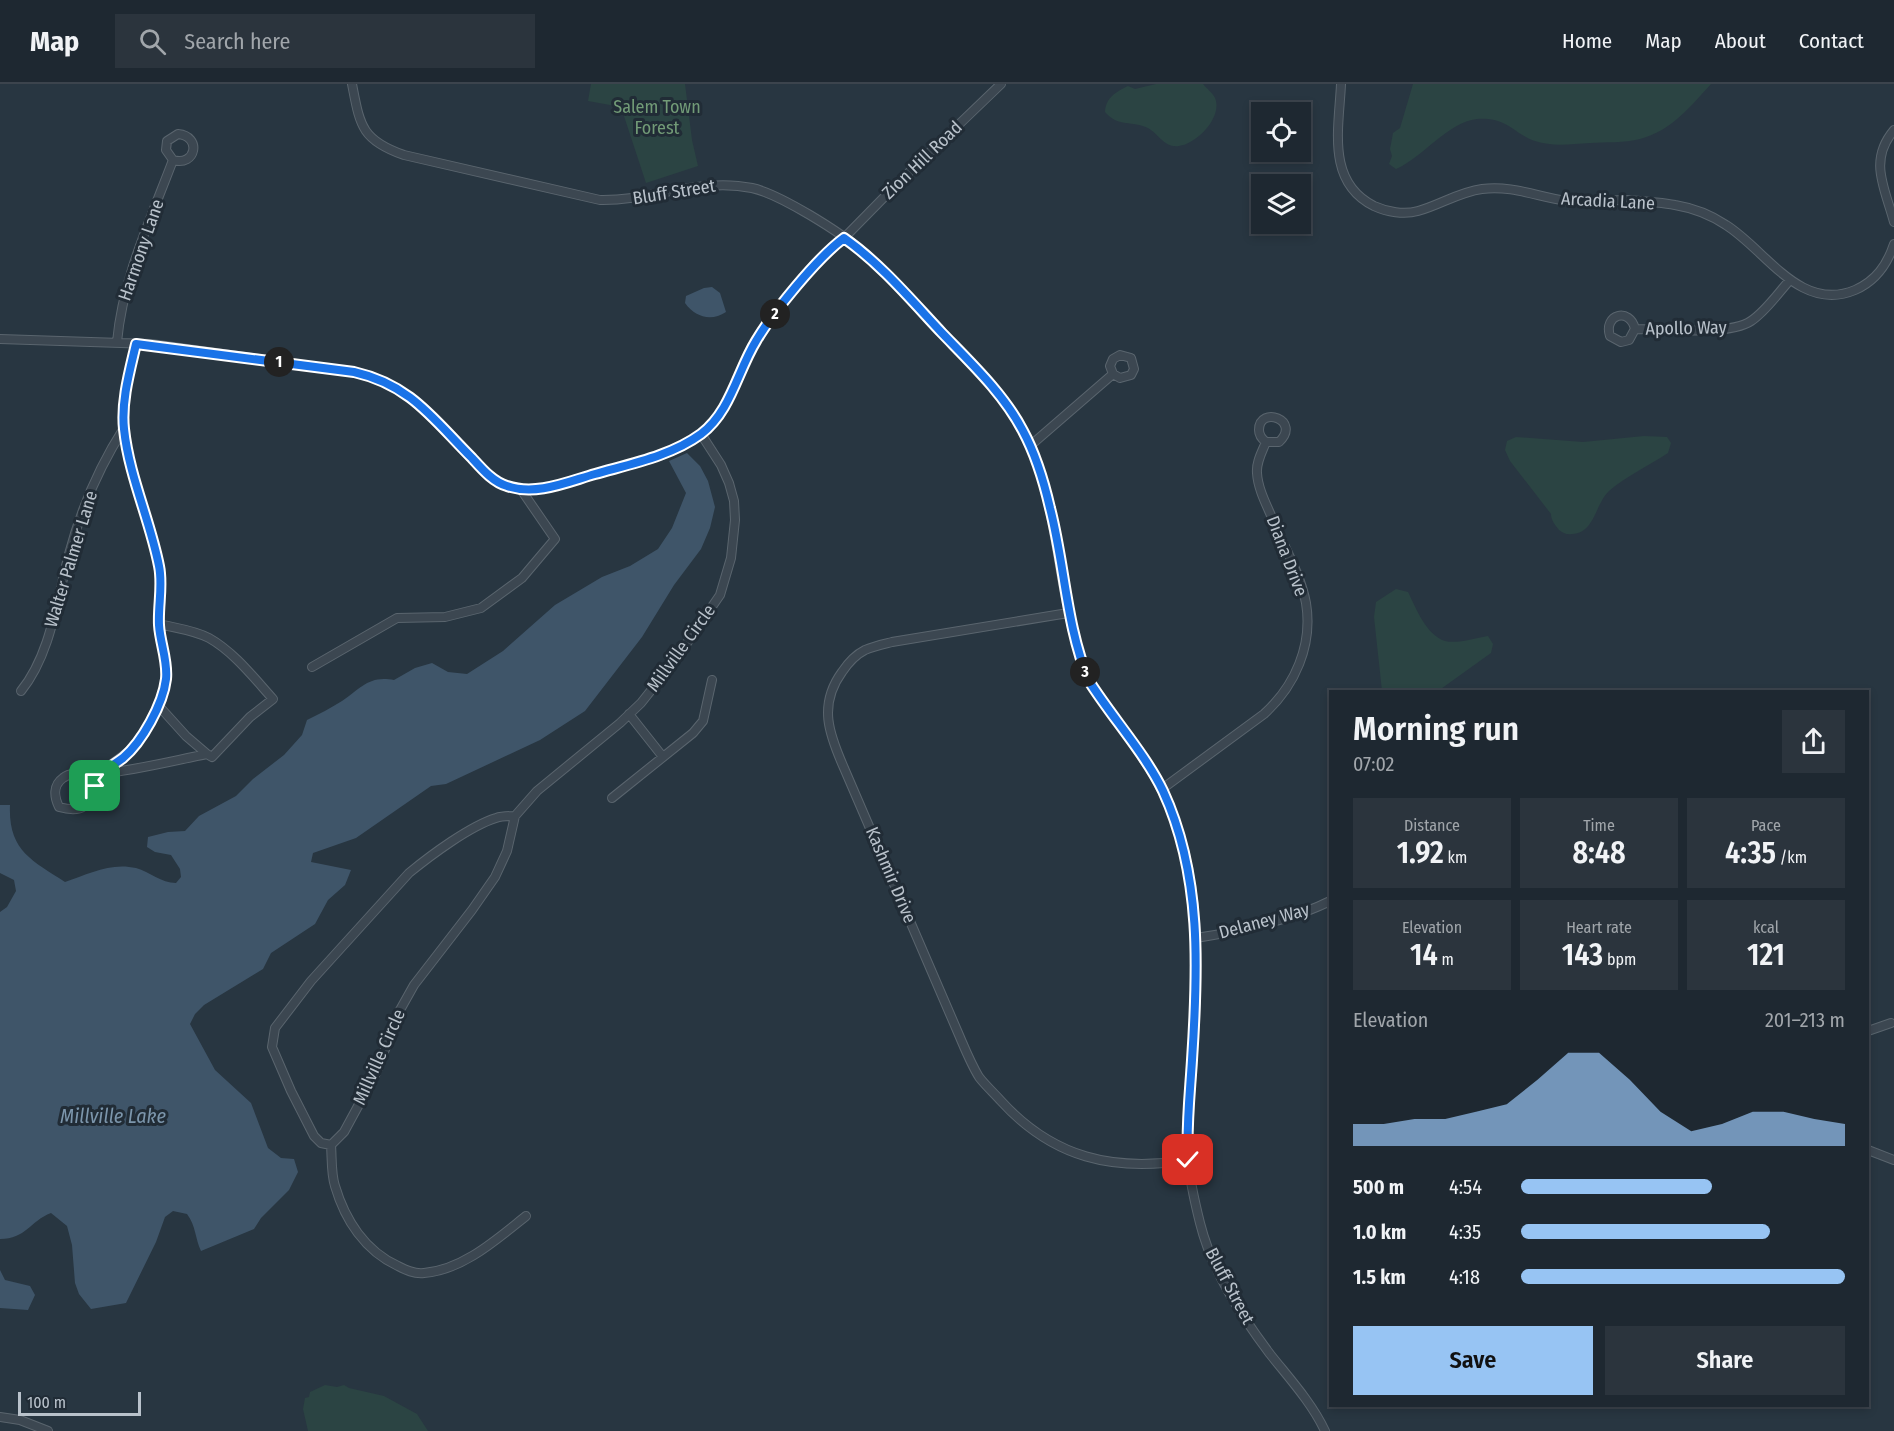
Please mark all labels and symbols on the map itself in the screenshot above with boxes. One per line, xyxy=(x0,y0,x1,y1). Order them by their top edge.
park label: Salem Town Forest xyxy=(613,96,701,139)
street label: Zion Hill Road xyxy=(877,116,967,204)
street label: Bluff Street xyxy=(631,175,717,209)
street label: Arcadia Lane xyxy=(1561,188,1656,214)
street label: Harmony Lane xyxy=(113,196,169,304)
pin: 2 xyxy=(760,299,790,329)
street label: Apollo Way xyxy=(1645,316,1727,340)
pin: 1 xyxy=(264,347,294,377)
street label: Walter Palmer Lane xyxy=(40,488,102,630)
street label: Diana Drive xyxy=(1262,513,1312,599)
street label: Millville Circle xyxy=(642,600,720,696)
pin: 3 xyxy=(1070,657,1100,687)
pin xyxy=(69,760,120,811)
street label: Kashmir Drive xyxy=(861,824,921,926)
street label: Delaney Way xyxy=(1216,898,1312,944)
street label: Millville Circle xyxy=(348,1006,410,1108)
water label: Millville Lake xyxy=(60,1104,166,1128)
pin xyxy=(1162,1134,1213,1185)
street label: Bluff Street xyxy=(1201,1244,1259,1328)
scale bar xyxy=(18,1389,141,1416)

